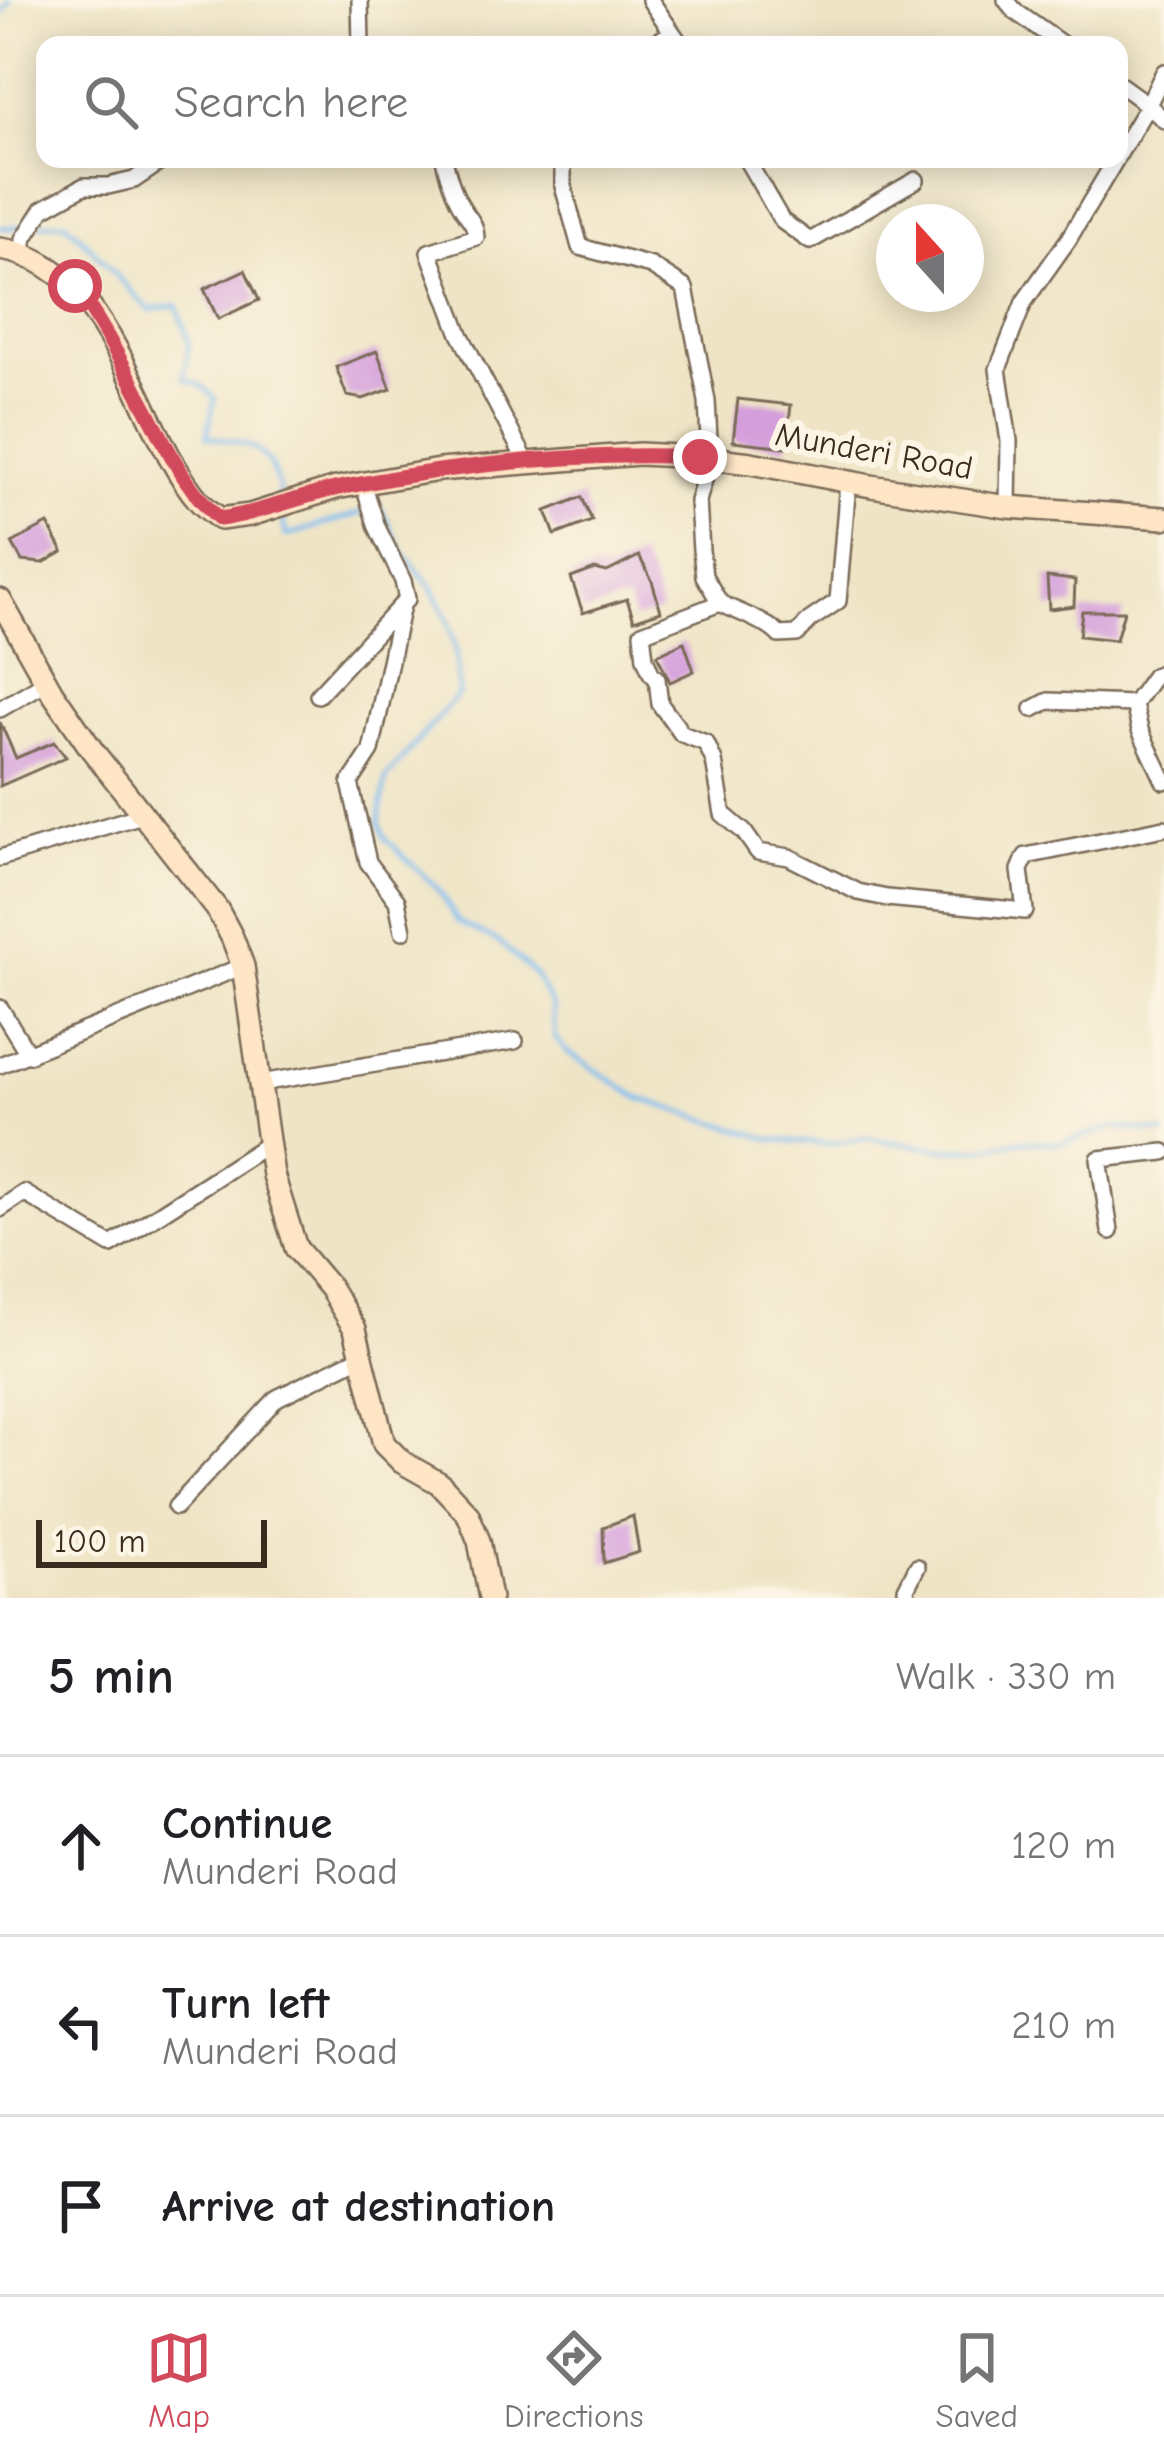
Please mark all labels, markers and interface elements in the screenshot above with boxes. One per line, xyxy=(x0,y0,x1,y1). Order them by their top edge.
search box xyxy=(36,36,1128,168)
icon: search xyxy=(78,69,144,135)
text: Search here xyxy=(174,76,408,128)
north arrow xyxy=(876,204,984,312)
route start xyxy=(48,259,102,313)
street label: Munderi Road xyxy=(772,415,976,487)
route end xyxy=(673,430,727,484)
scale bar xyxy=(36,1514,267,1567)
text: 100 m xyxy=(54,1522,146,1560)
text: 5 min xyxy=(48,1647,174,1706)
text: Walk · 330 m xyxy=(896,1654,1116,1699)
text: Continue xyxy=(162,1797,332,1849)
icon: ahead xyxy=(48,1813,114,1879)
text: 120 m xyxy=(1011,1823,1116,1868)
text: Munderi Road xyxy=(162,1849,398,1894)
text: Turn left xyxy=(162,1977,329,2029)
icon: left xyxy=(48,1993,114,2059)
text: 210 m xyxy=(1011,2003,1116,2048)
text: Munderi Road xyxy=(162,2029,398,2074)
icon: arrive xyxy=(48,2173,114,2239)
text: Arrive at destination xyxy=(162,2180,555,2232)
tab: Map xyxy=(146,2325,212,2435)
tab: Directions xyxy=(504,2325,644,2435)
tab: Saved xyxy=(936,2325,1018,2435)

